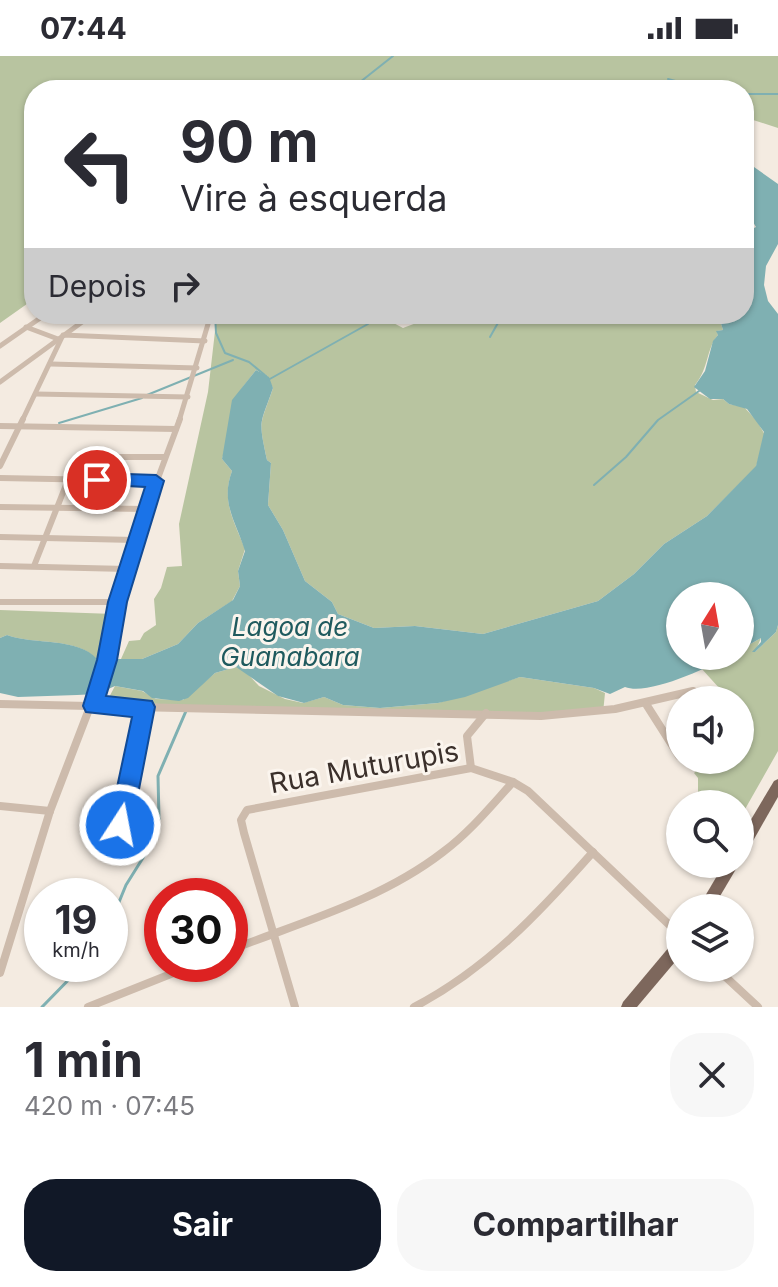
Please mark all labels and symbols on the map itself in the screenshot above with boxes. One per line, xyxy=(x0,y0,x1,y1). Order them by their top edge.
pin xyxy=(63,446,131,514)
north arrow xyxy=(666,582,754,670)
water label: Lagoa de Guanabara xyxy=(220,611,360,672)
street label: Rua Muturupis xyxy=(267,734,461,800)
position arrow xyxy=(78,783,162,867)
speed limit sign: 30 xyxy=(144,878,248,982)

